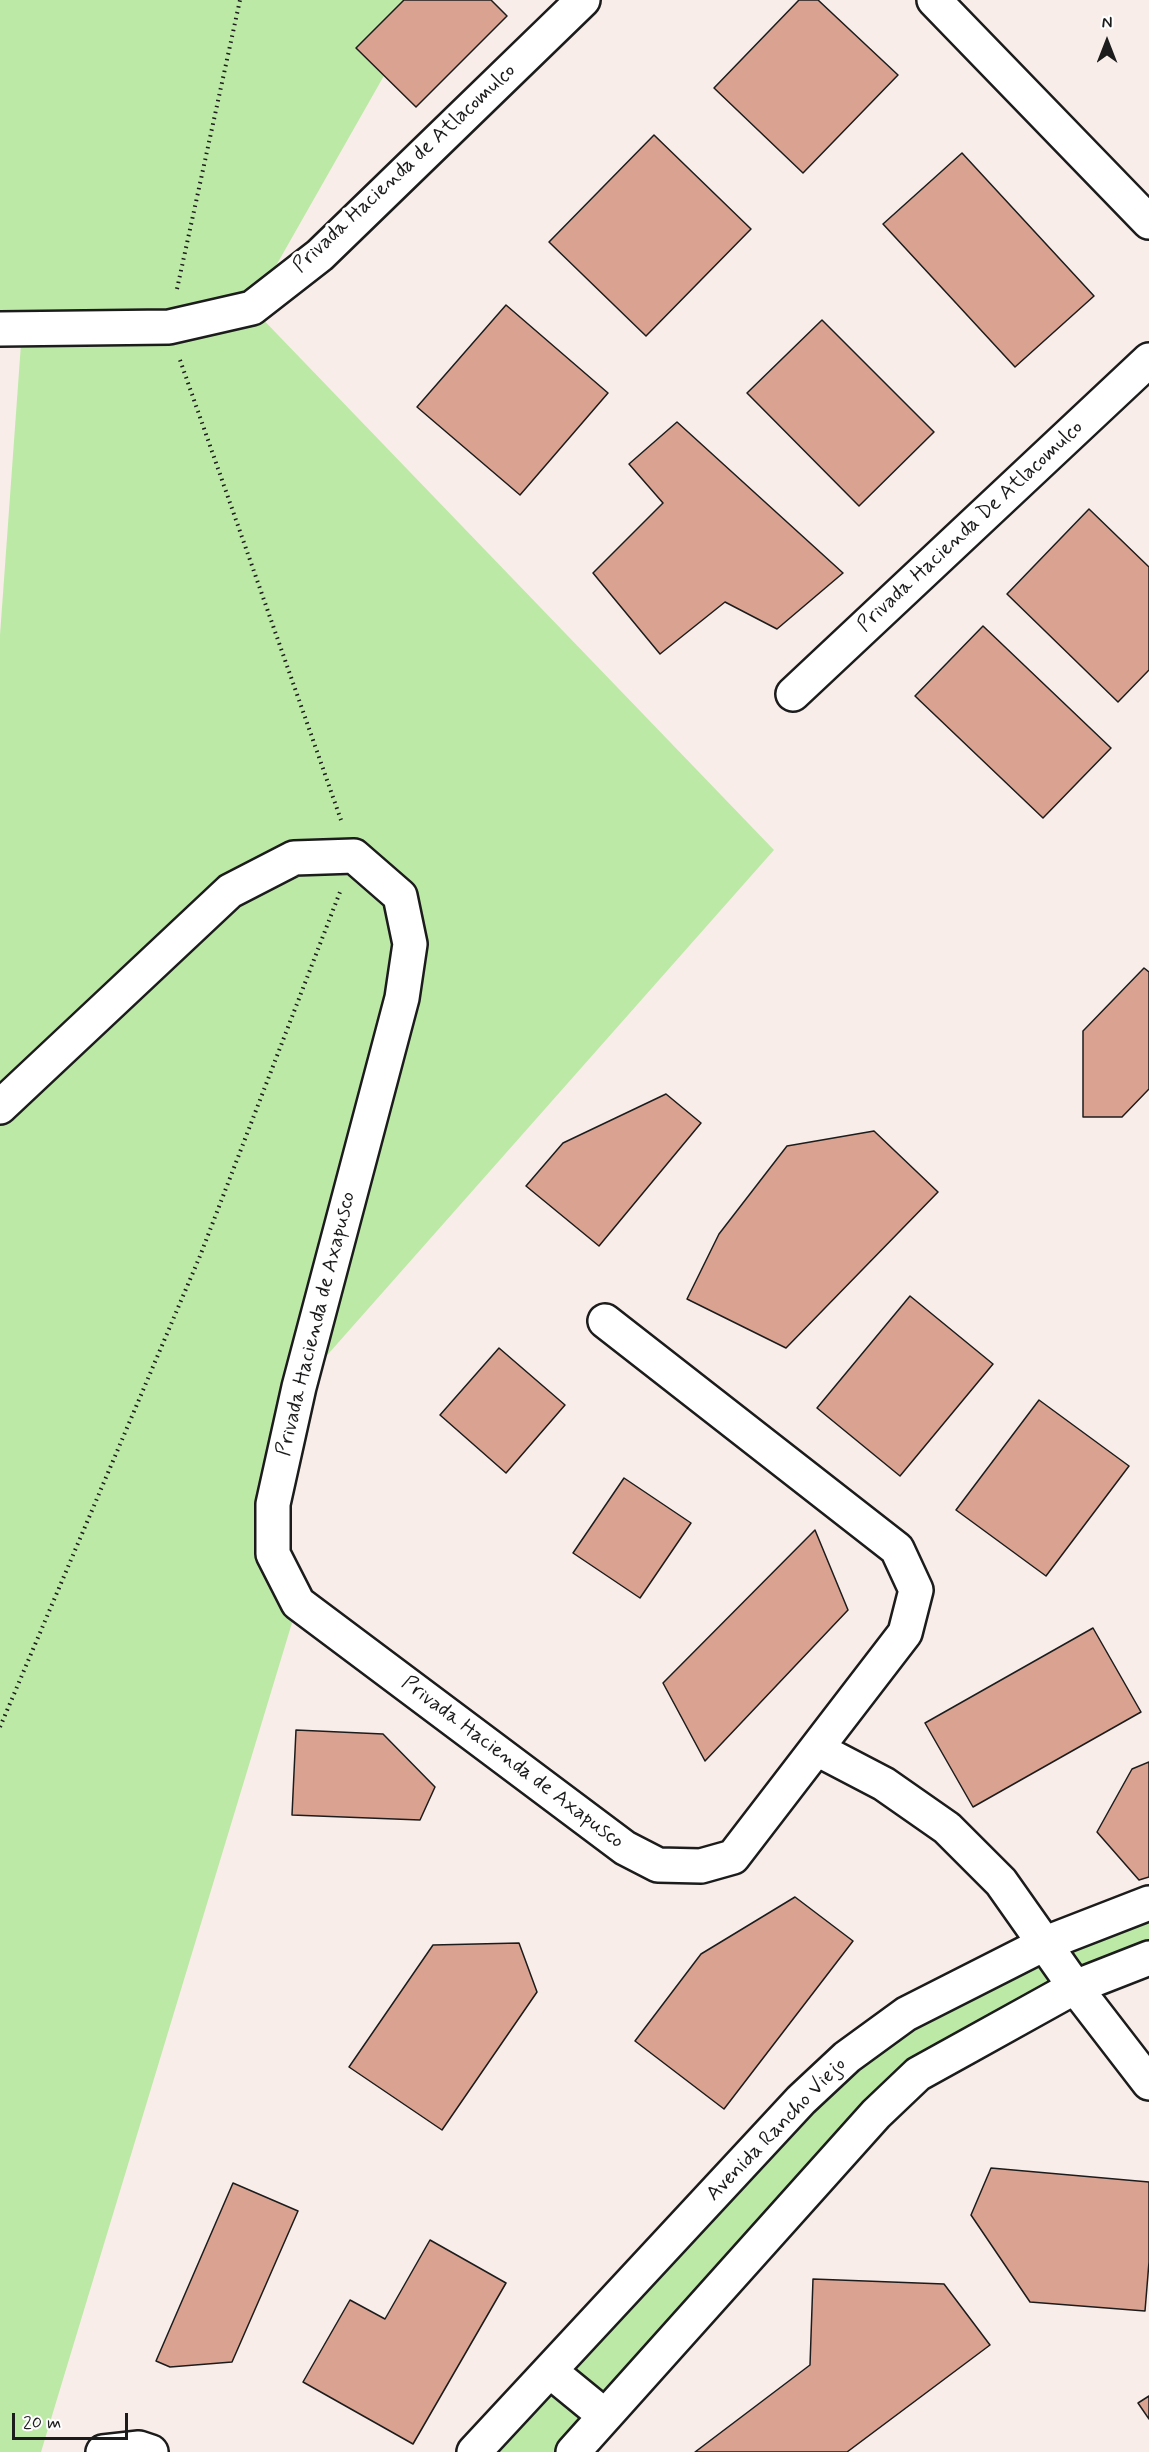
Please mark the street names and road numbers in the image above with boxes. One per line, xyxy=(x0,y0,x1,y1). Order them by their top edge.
street label: Privada Hacienda de Atlacomulco xyxy=(288,59,522,279)
street label: Privada Hacienda De Atlacomulco xyxy=(853,416,1089,638)
street label: Privada Hacienda de Axapusco xyxy=(272,1189,362,1459)
street label: Privada Hacienda de Axapusco xyxy=(396,1671,628,1855)
street label: Avenida Rancho Viejo xyxy=(702,2053,852,2207)

